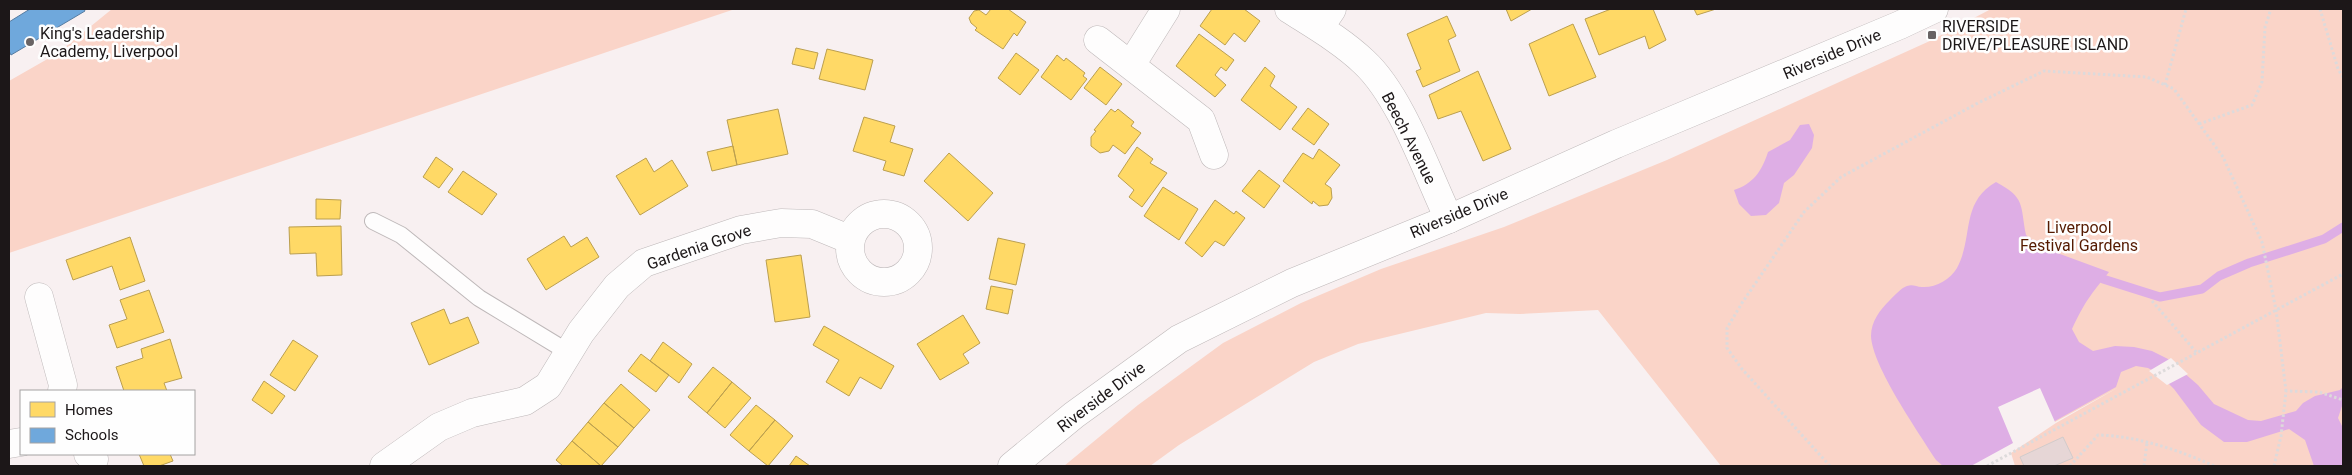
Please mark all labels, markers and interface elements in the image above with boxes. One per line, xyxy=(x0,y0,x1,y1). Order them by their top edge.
place label: RIVERSIDE DRIVE/PLEASURE ISLAND xyxy=(1942,17,2129,54)
place label: King's Leadership Academy, Liverpool xyxy=(40,24,178,61)
street label: Riverside Drive xyxy=(1780,25,1884,83)
marker: RIVERSIDE DRIVE/PLEASURE ISLAND xyxy=(1926,29,1938,41)
marker: King's Leadership Academy, Liverpool xyxy=(24,36,36,48)
street label: Beech Avenue xyxy=(1378,89,1440,187)
street label: Riverside Drive xyxy=(1407,184,1511,242)
park label: Liverpool Festival Gardens xyxy=(2020,218,2138,255)
street label: Gardenia Grove xyxy=(644,220,754,274)
street label: Riverside Drive xyxy=(1053,358,1149,436)
legend xyxy=(20,390,195,455)
text: Homes xyxy=(65,401,113,419)
text: Schools xyxy=(65,426,119,444)

